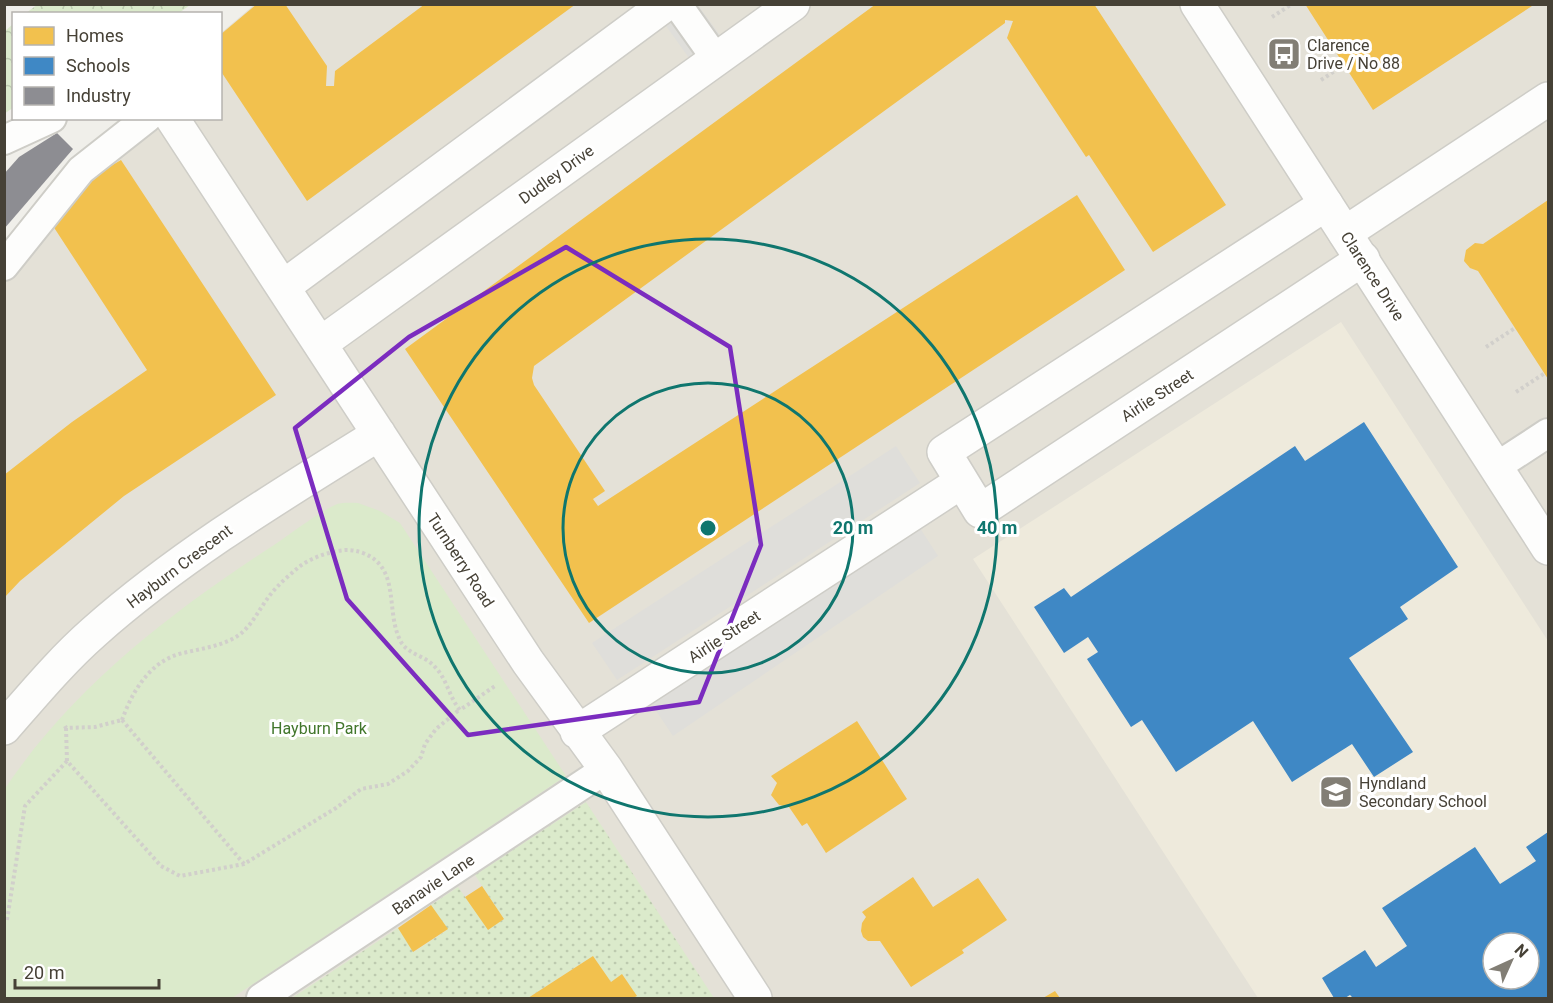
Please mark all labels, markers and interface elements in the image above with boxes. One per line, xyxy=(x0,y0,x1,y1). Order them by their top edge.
legend xyxy=(12,12,222,120)
text: Homes xyxy=(66,25,124,46)
bus stop icon: Clarence Drive / No 88 xyxy=(1266,36,1302,72)
place label: Clarence Drive / No 88 xyxy=(1307,36,1400,73)
text: Schools xyxy=(66,55,130,76)
text: Industry xyxy=(66,85,131,106)
street label: Dudley Drive xyxy=(515,141,598,208)
street label: Clarence Drive xyxy=(1337,228,1408,324)
street label: Airlie Street xyxy=(1118,365,1197,426)
street label: Turnberry Road xyxy=(423,510,498,611)
text: 20 m xyxy=(833,517,873,538)
text: 40 m xyxy=(977,517,1017,538)
centre of rings xyxy=(698,518,718,538)
street label: Hayburn Crescent xyxy=(123,521,236,612)
street label: Airlie Street xyxy=(685,606,764,667)
park label: Hayburn Park xyxy=(271,719,368,738)
school or university icon: Hyndland Secondary School xyxy=(1318,774,1354,810)
place label: Hyndland Secondary School xyxy=(1359,774,1487,811)
street label: Banavie Lane xyxy=(389,850,478,919)
north arrow xyxy=(1481,931,1541,991)
text: N xyxy=(1511,940,1532,961)
scale bar xyxy=(15,952,159,990)
text: 20 m xyxy=(24,962,64,983)

